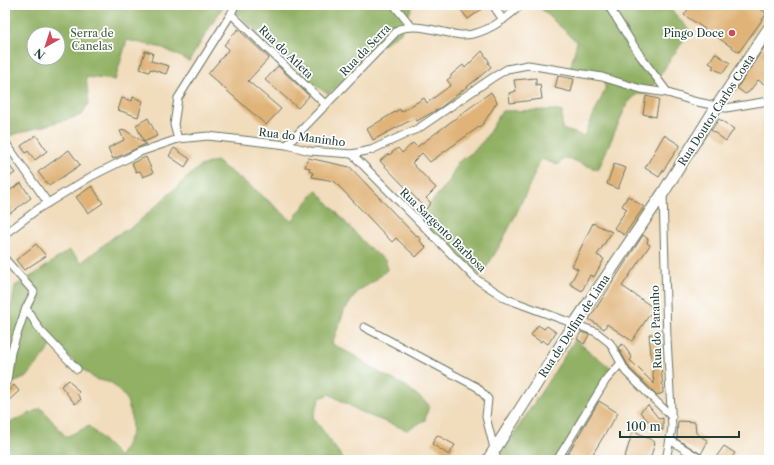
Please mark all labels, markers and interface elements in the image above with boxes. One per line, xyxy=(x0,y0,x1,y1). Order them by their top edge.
street label: Rua da Serra xyxy=(337,21,393,79)
street label: Rua do Atleta xyxy=(256,23,316,82)
north arrow xyxy=(26,26,66,66)
park label: Serra de Canelas xyxy=(70,26,114,53)
place label: Pingo Doce xyxy=(663,26,724,40)
marker: Pingo Doce xyxy=(727,28,737,38)
text: N xyxy=(31,45,48,62)
street label: Rua Doutor Carlos Costa xyxy=(675,51,757,168)
street label: Rua do Maninho xyxy=(258,125,346,149)
street label: Rua Sargento Barbosa xyxy=(397,185,489,275)
street label: Rua de Delfim de Lima xyxy=(535,272,613,380)
street label: Rua do Paranho xyxy=(648,285,664,369)
scale bar xyxy=(620,413,739,439)
text: 100 m xyxy=(626,419,661,434)

